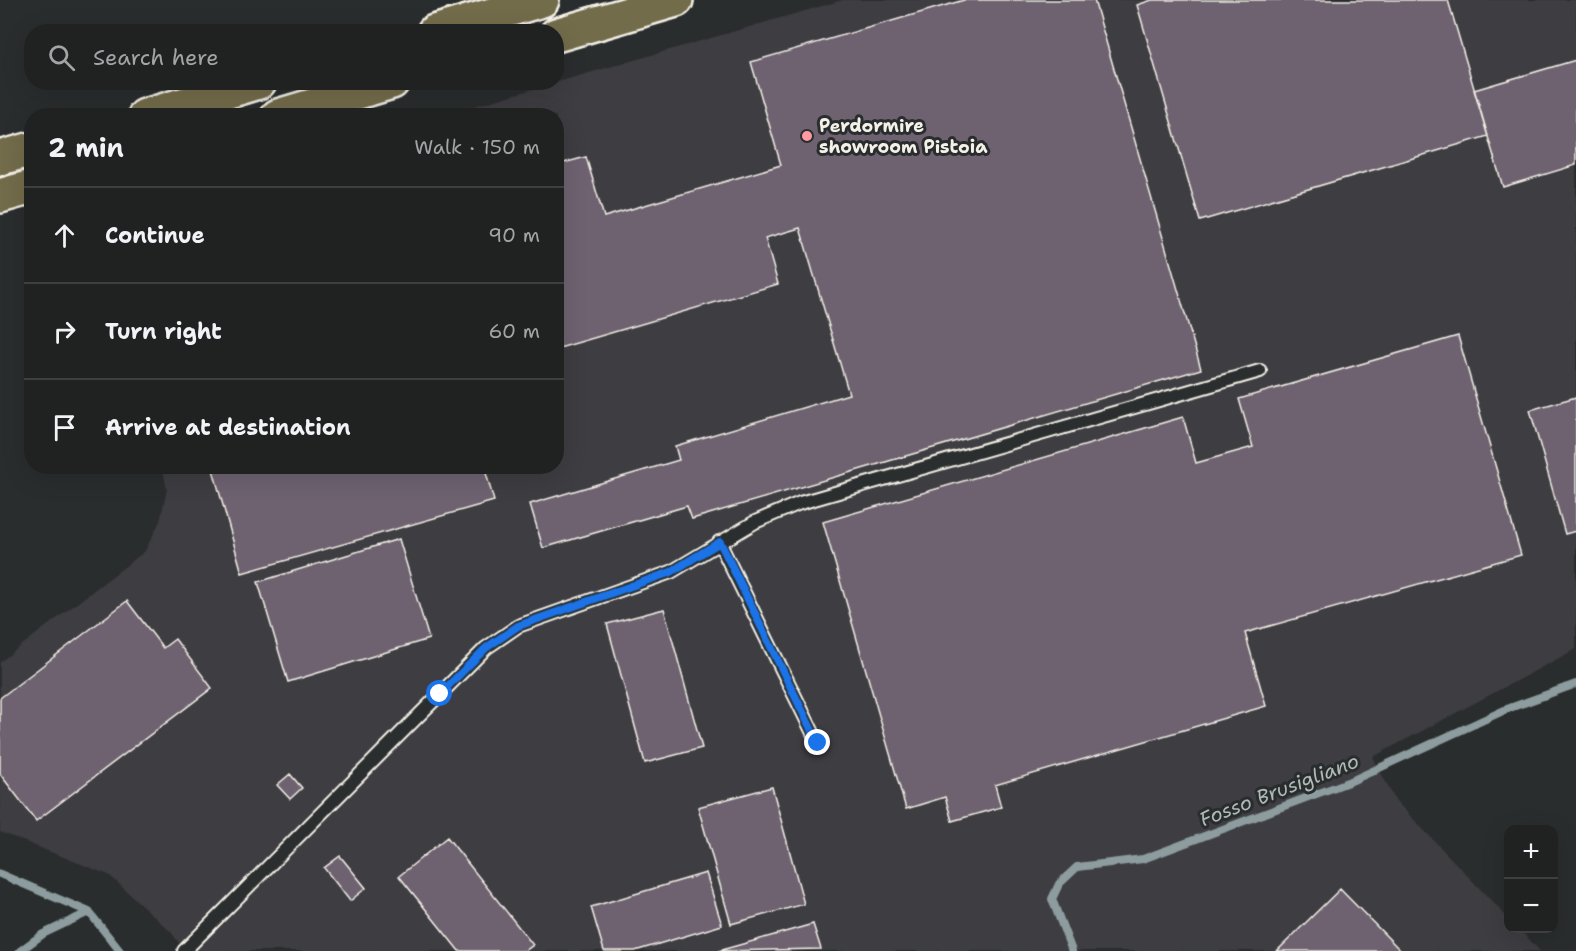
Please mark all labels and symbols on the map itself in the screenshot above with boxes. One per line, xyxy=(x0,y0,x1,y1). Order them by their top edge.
place label: Perdormire showroom Pistoia xyxy=(819,114,988,159)
marker: Perdormire showroom Pistoia xyxy=(800,129,814,143)
route start xyxy=(426,680,452,706)
route end xyxy=(804,729,830,755)
water label: Fosso Brusigliano xyxy=(1195,748,1363,832)

